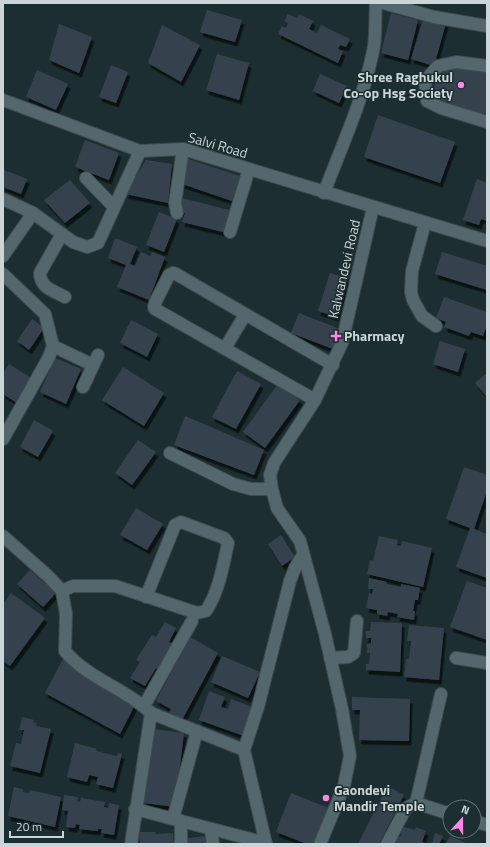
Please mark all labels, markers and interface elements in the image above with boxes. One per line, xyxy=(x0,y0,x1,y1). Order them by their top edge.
place label: Shree Raghukul Co-op Hsg Society xyxy=(343,66,453,103)
marker: Shree Raghukul Co-op Hsg Society xyxy=(456,80,466,90)
street label: Salvi Road xyxy=(186,126,250,163)
street label: Kalwandevi Road xyxy=(322,217,365,320)
place label: Pharmacy xyxy=(344,325,405,346)
marker: Pharmacy xyxy=(331,331,341,341)
place label: Gaondevi Mandir Temple xyxy=(334,779,424,816)
marker: Gaondevi Mandir Temple xyxy=(321,793,331,803)
north arrow xyxy=(442,799,482,839)
text: N xyxy=(459,801,472,818)
scale bar xyxy=(10,813,63,839)
text: 20 m xyxy=(16,817,42,836)

